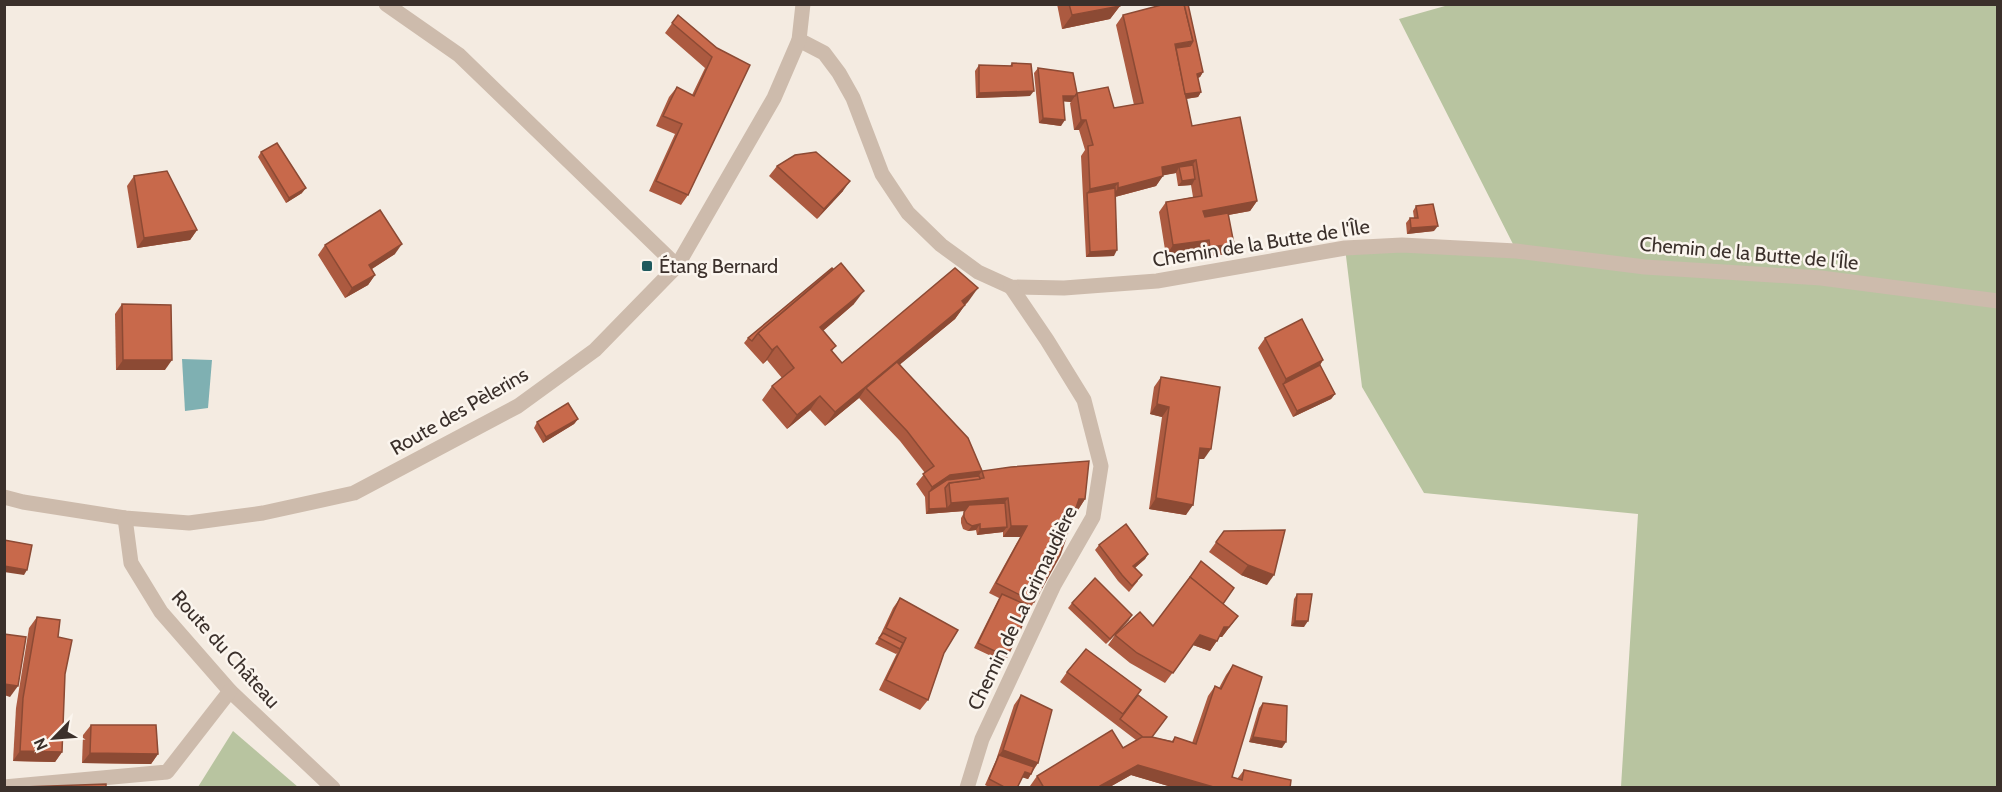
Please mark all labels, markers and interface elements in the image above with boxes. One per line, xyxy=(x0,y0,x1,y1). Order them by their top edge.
street label: Chemin de la Butte de l'Île xyxy=(1151,214,1371,272)
street label: Chemin de la Butte de l'Île xyxy=(1639,231,1859,275)
place label: Étang Bernard xyxy=(659,254,778,278)
marker: Étang Bernard xyxy=(640,259,654,273)
street label: Route des Pèlerins xyxy=(386,362,532,460)
street label: Chemin de La Grimaudière xyxy=(962,502,1082,714)
street label: Route du Château xyxy=(167,585,285,713)
north arrow xyxy=(24,708,84,768)
text: N xyxy=(30,735,52,753)

